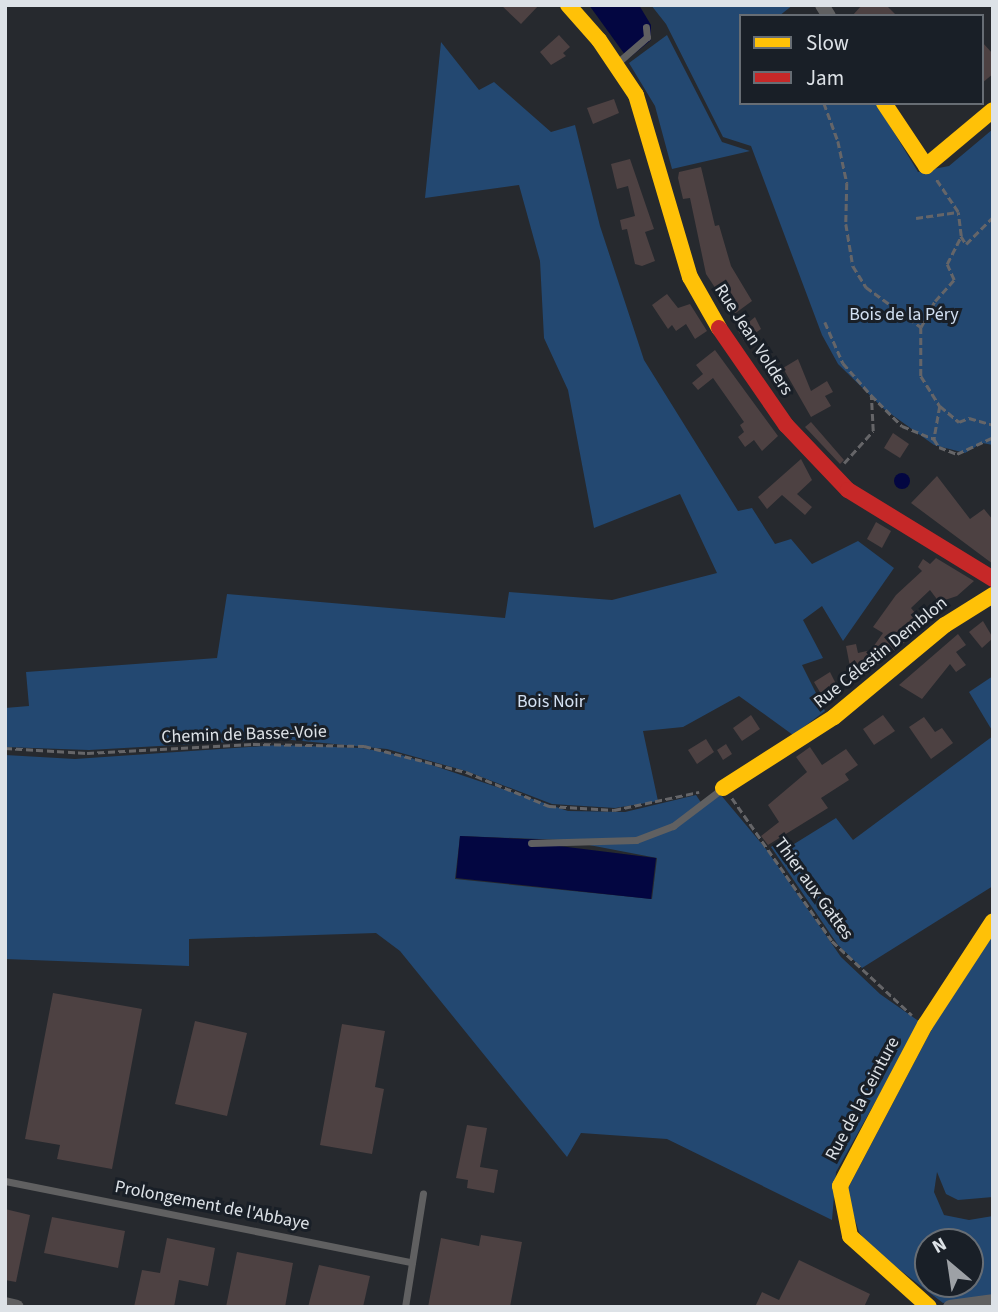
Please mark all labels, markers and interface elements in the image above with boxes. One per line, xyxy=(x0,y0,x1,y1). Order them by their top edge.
legend xyxy=(739,14,984,105)
text: Slow xyxy=(806,28,849,58)
text: Jam xyxy=(806,63,844,93)
street label: Rue Jean Volders xyxy=(709,280,797,400)
park label: Bois de la Péry xyxy=(849,304,959,326)
street label: Rue Célestin Demblon xyxy=(810,593,952,713)
park label: Bois Noir xyxy=(517,691,585,713)
street label: Chemin de Basse-Voie xyxy=(161,721,327,749)
street label: Thier aux Gattes xyxy=(769,834,857,944)
street label: Rue de la Ceinture xyxy=(821,1034,905,1164)
street label: Prolongement de l'Abbaye xyxy=(113,1177,311,1235)
north arrow xyxy=(914,1228,984,1298)
text: N xyxy=(927,1231,952,1261)

